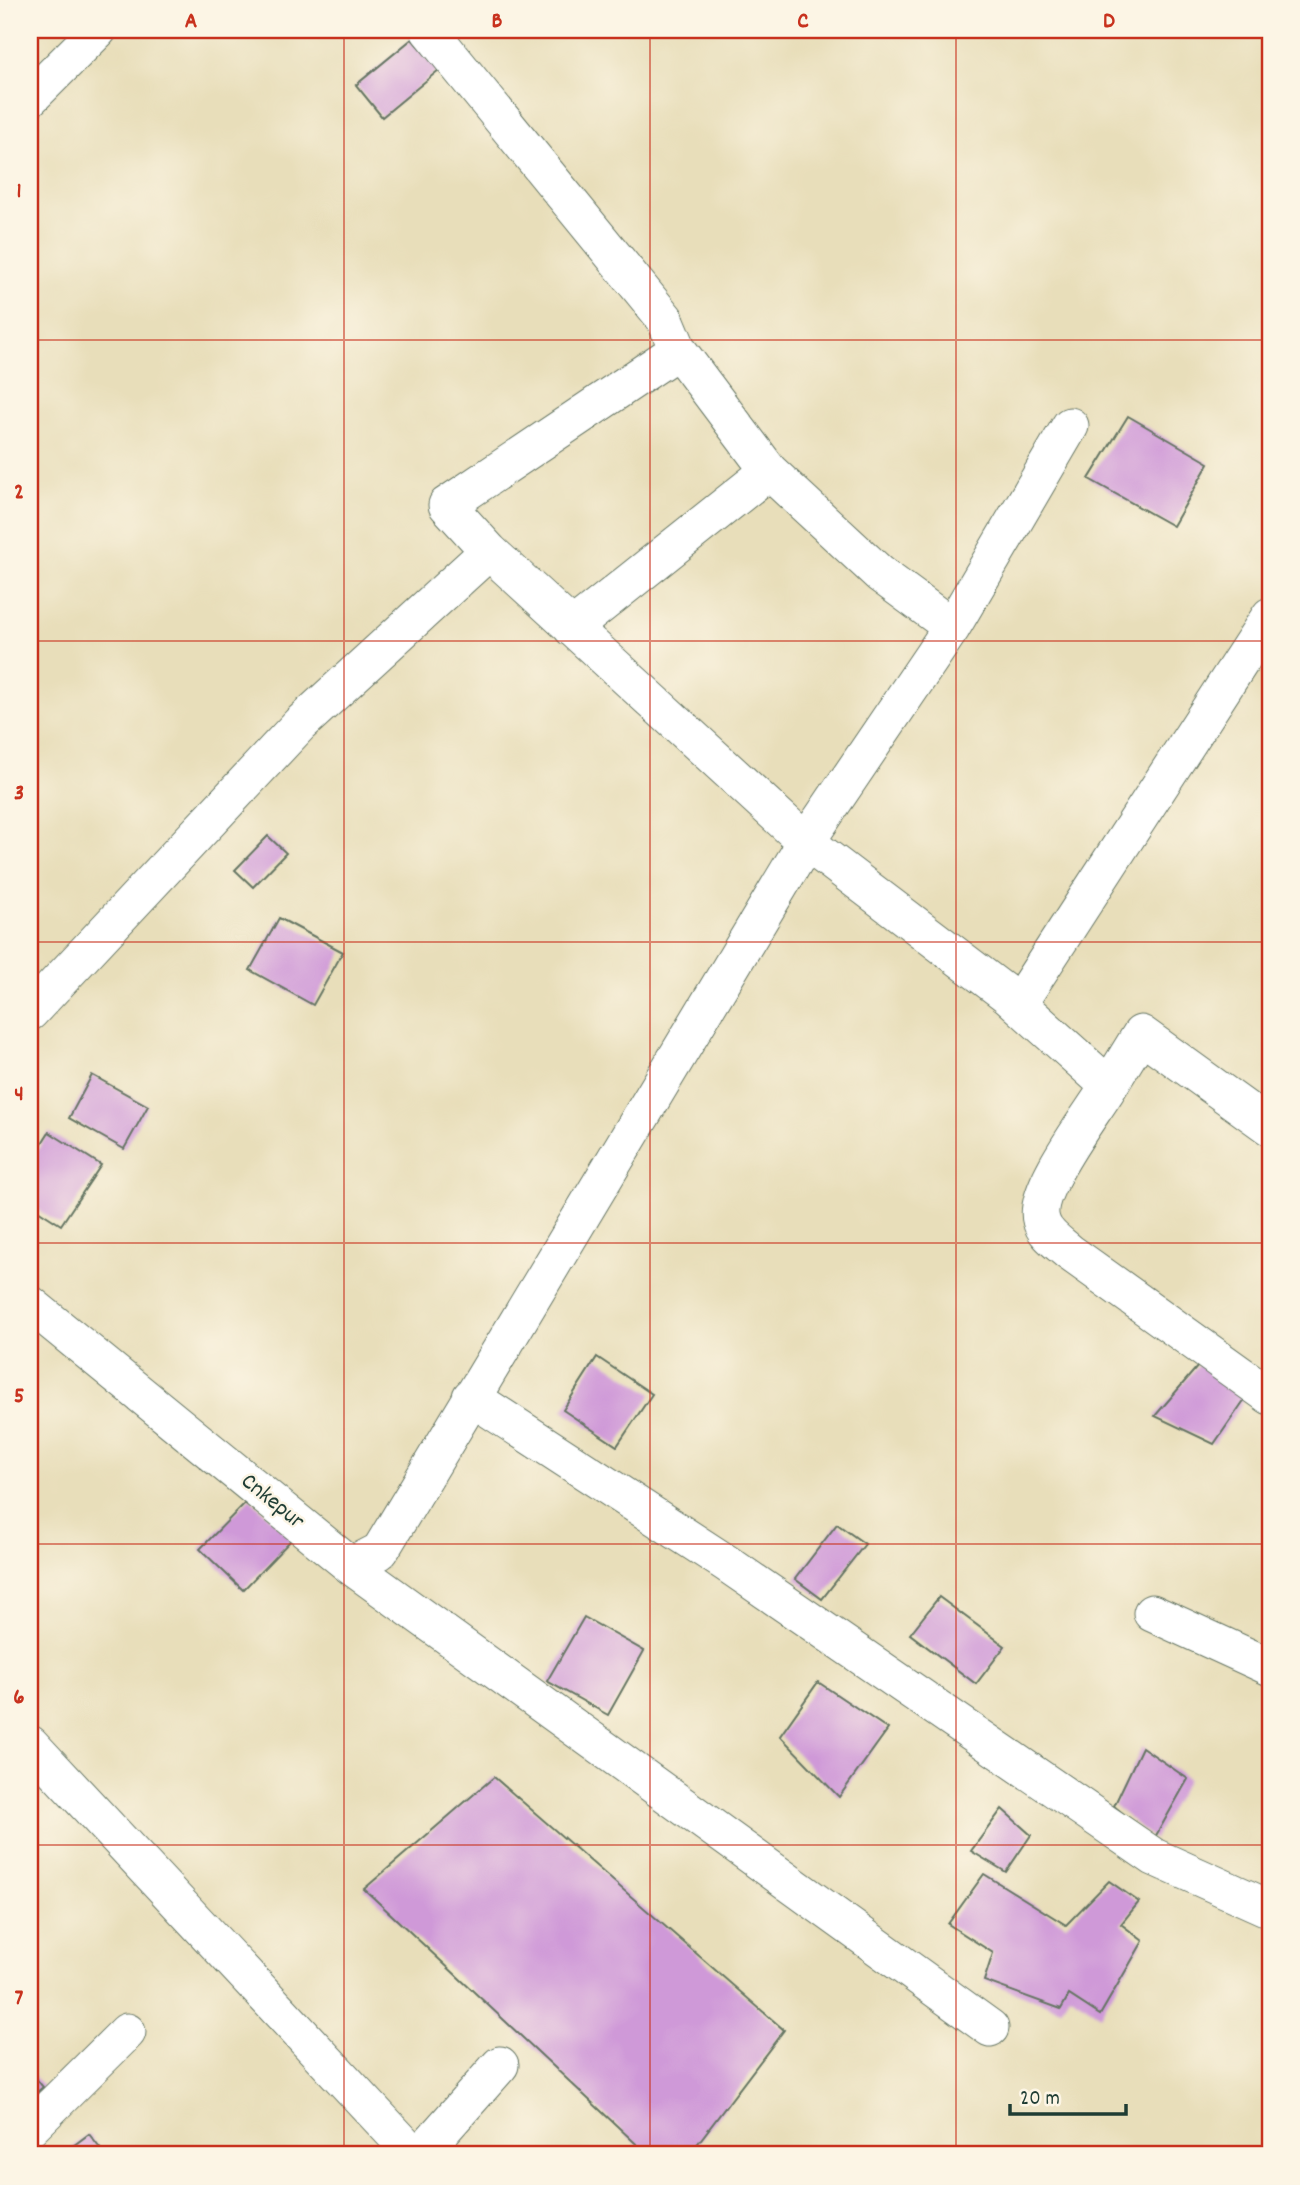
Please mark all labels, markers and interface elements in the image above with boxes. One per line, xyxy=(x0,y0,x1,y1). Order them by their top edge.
text: A xyxy=(185,6,197,39)
text: B xyxy=(492,6,503,39)
text: C xyxy=(797,6,809,39)
text: D xyxy=(1103,6,1115,39)
text: 1 xyxy=(16,176,22,209)
text: 2 xyxy=(14,477,24,510)
text: 3 xyxy=(14,778,24,811)
text: 4 xyxy=(14,1079,24,1112)
text: 5 xyxy=(14,1381,24,1414)
street label: Cnkepur xyxy=(233,1466,311,1538)
text: 6 xyxy=(13,1682,25,1715)
text: 7 xyxy=(15,1983,24,2016)
scale bar xyxy=(1010,2073,1125,2117)
text: 20 m xyxy=(1020,2085,1060,2115)

